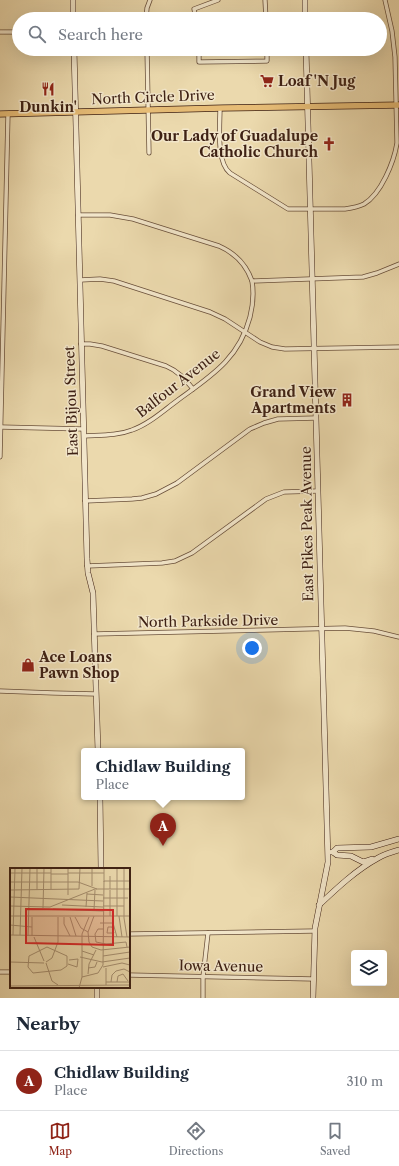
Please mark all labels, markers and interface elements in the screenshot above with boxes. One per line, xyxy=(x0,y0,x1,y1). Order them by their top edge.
search box xyxy=(12,12,387,56)
icon: search xyxy=(26,23,48,45)
text: Search here xyxy=(58,25,143,44)
place label: Loaf 'N Jug xyxy=(278,72,356,90)
supermarket icon: Loaf 'N Jug xyxy=(259,73,275,89)
restaurant icon: Dunkin' xyxy=(40,81,56,97)
street label: North Circle Drive xyxy=(91,86,215,108)
place label: Dunkin' xyxy=(19,98,77,116)
place label: Our Lady of Guadalupe Catholic Church xyxy=(151,127,318,161)
church icon: Our Lady of Guadalupe Catholic Church xyxy=(321,136,337,152)
street label: Balfour Avenue xyxy=(132,344,224,421)
street label: East Bijou Street xyxy=(60,346,82,456)
place label: Grand View Apartments xyxy=(250,383,337,417)
building icon: Grand View Apartments xyxy=(339,392,355,408)
street label: East Pikes Peak Avenue xyxy=(297,446,317,602)
street label: North Parkside Drive xyxy=(138,611,278,631)
your location xyxy=(242,638,262,658)
place label: Ace Loans Pawn Shop xyxy=(38,648,119,682)
shop icon: Ace Loans Pawn Shop xyxy=(20,657,36,673)
popup xyxy=(81,748,245,800)
text: Chidlaw Building xyxy=(96,757,230,776)
text: Place xyxy=(96,776,129,792)
pin: A xyxy=(150,813,176,846)
inset map xyxy=(10,868,130,988)
map controls xyxy=(351,950,387,986)
button: layers xyxy=(351,950,387,986)
street label: Iowa Avenue xyxy=(179,956,264,976)
text: Nearby xyxy=(16,1014,80,1034)
text: Chidlaw Building xyxy=(54,1063,189,1082)
text: A xyxy=(24,1073,34,1089)
text: 310 m xyxy=(347,1073,383,1089)
text: Place xyxy=(54,1082,87,1098)
tab: Map xyxy=(48,1120,72,1158)
tab: Directions xyxy=(169,1120,223,1158)
tab: Saved xyxy=(320,1120,351,1158)

